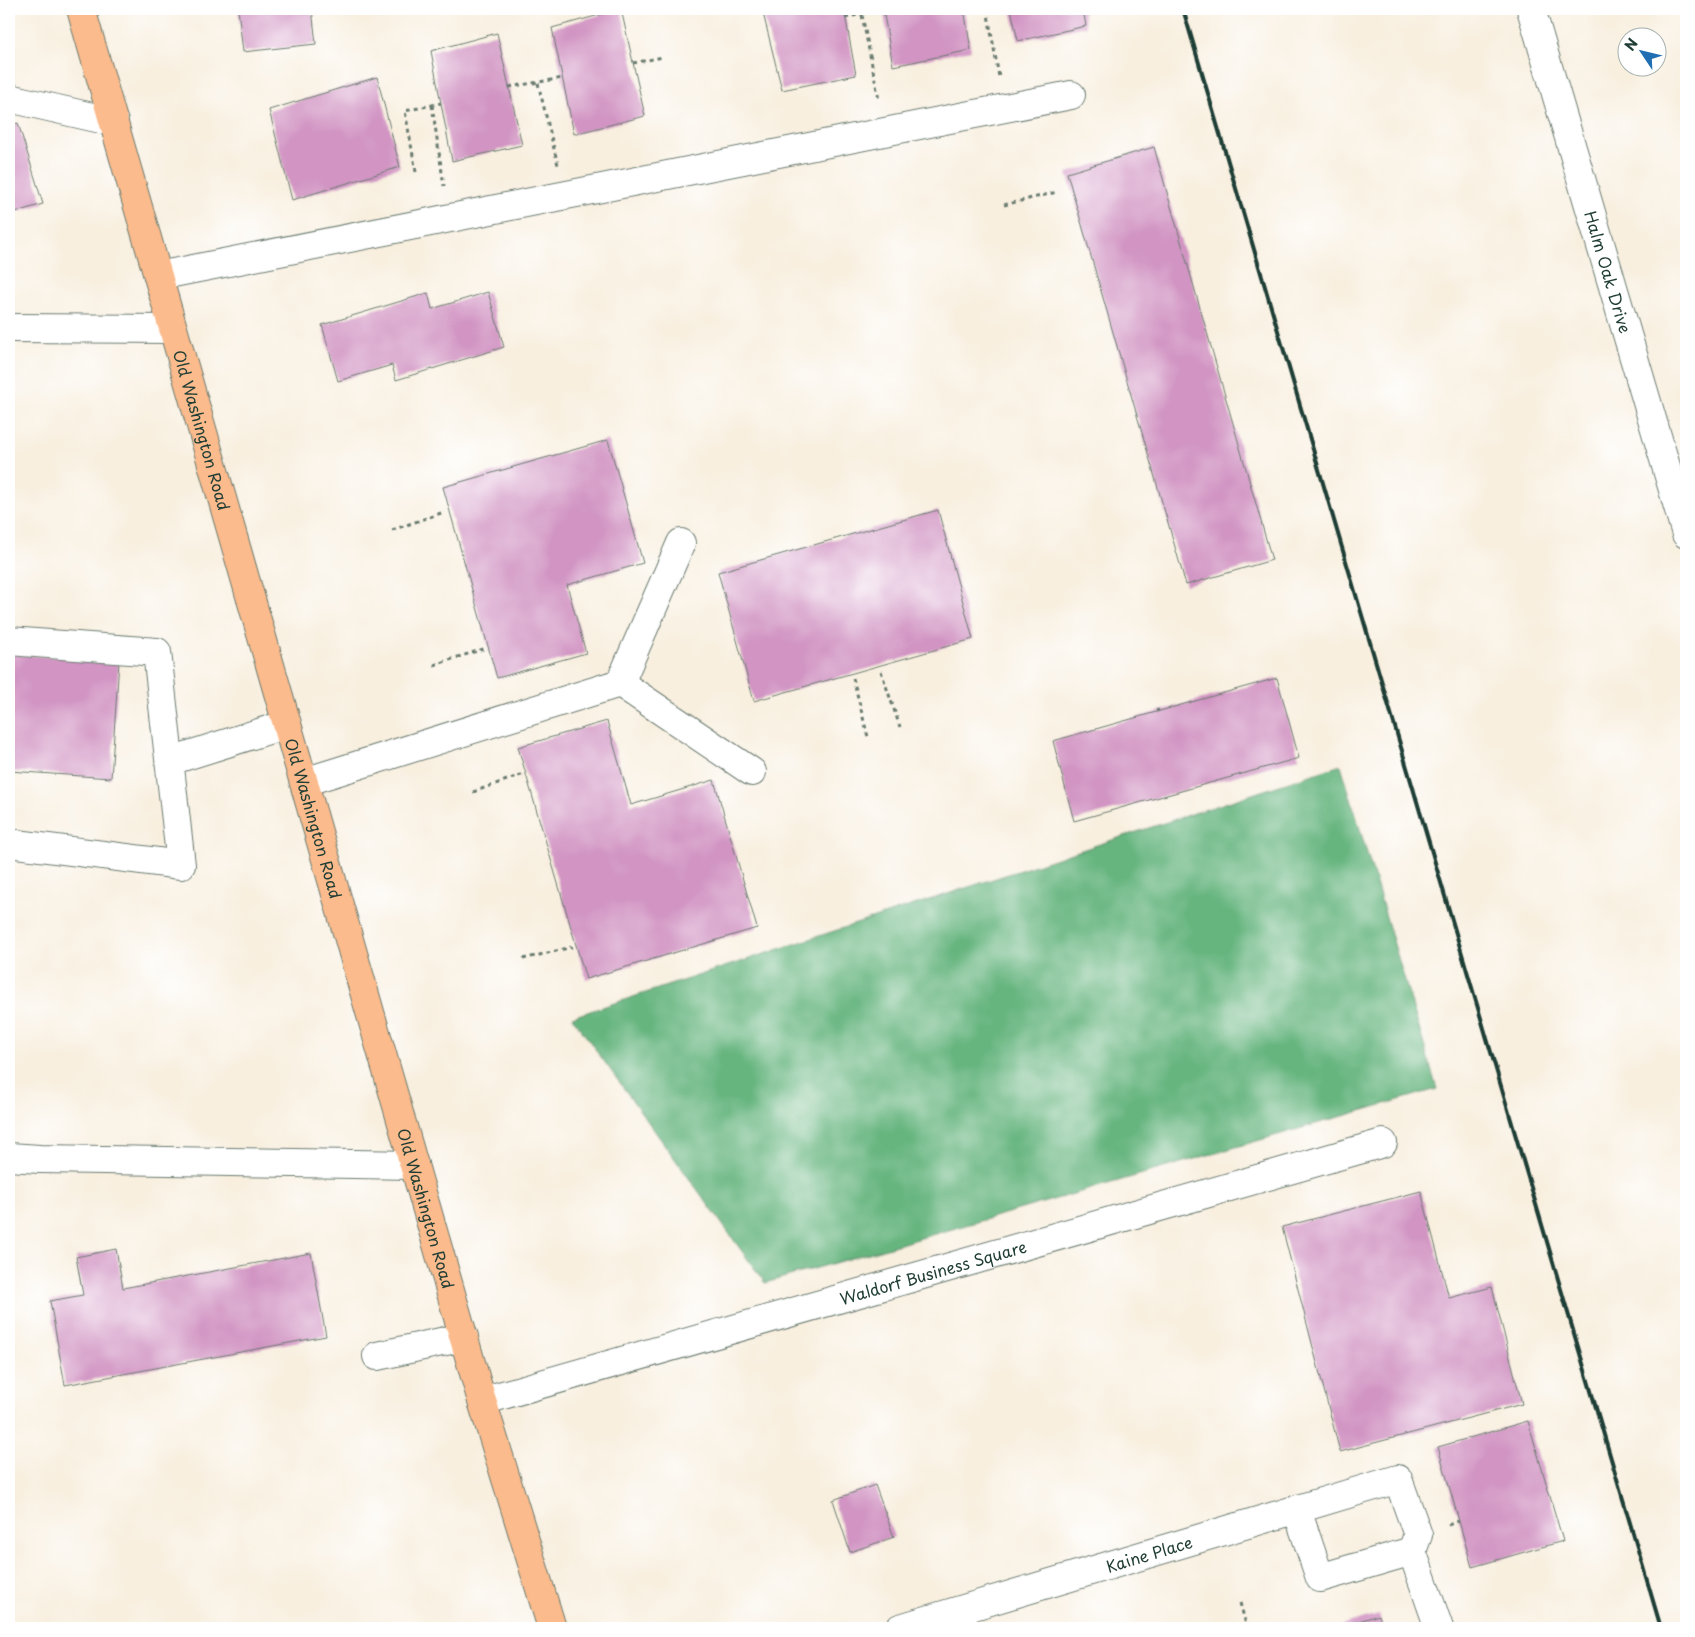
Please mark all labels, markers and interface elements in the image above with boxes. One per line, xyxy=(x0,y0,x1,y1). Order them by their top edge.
north arrow xyxy=(1618,28,1668,78)
text: N xyxy=(1619,34,1643,55)
street label: Halm Oak Drive xyxy=(1579,208,1638,336)
street label: Old Washington Road xyxy=(168,347,237,513)
street label: Old Washington Road xyxy=(280,735,349,901)
street label: Old Washington Road xyxy=(392,1125,461,1291)
street label: Waldorf Business Square xyxy=(837,1234,1029,1310)
street label: Kaine Place xyxy=(1103,1529,1195,1578)

